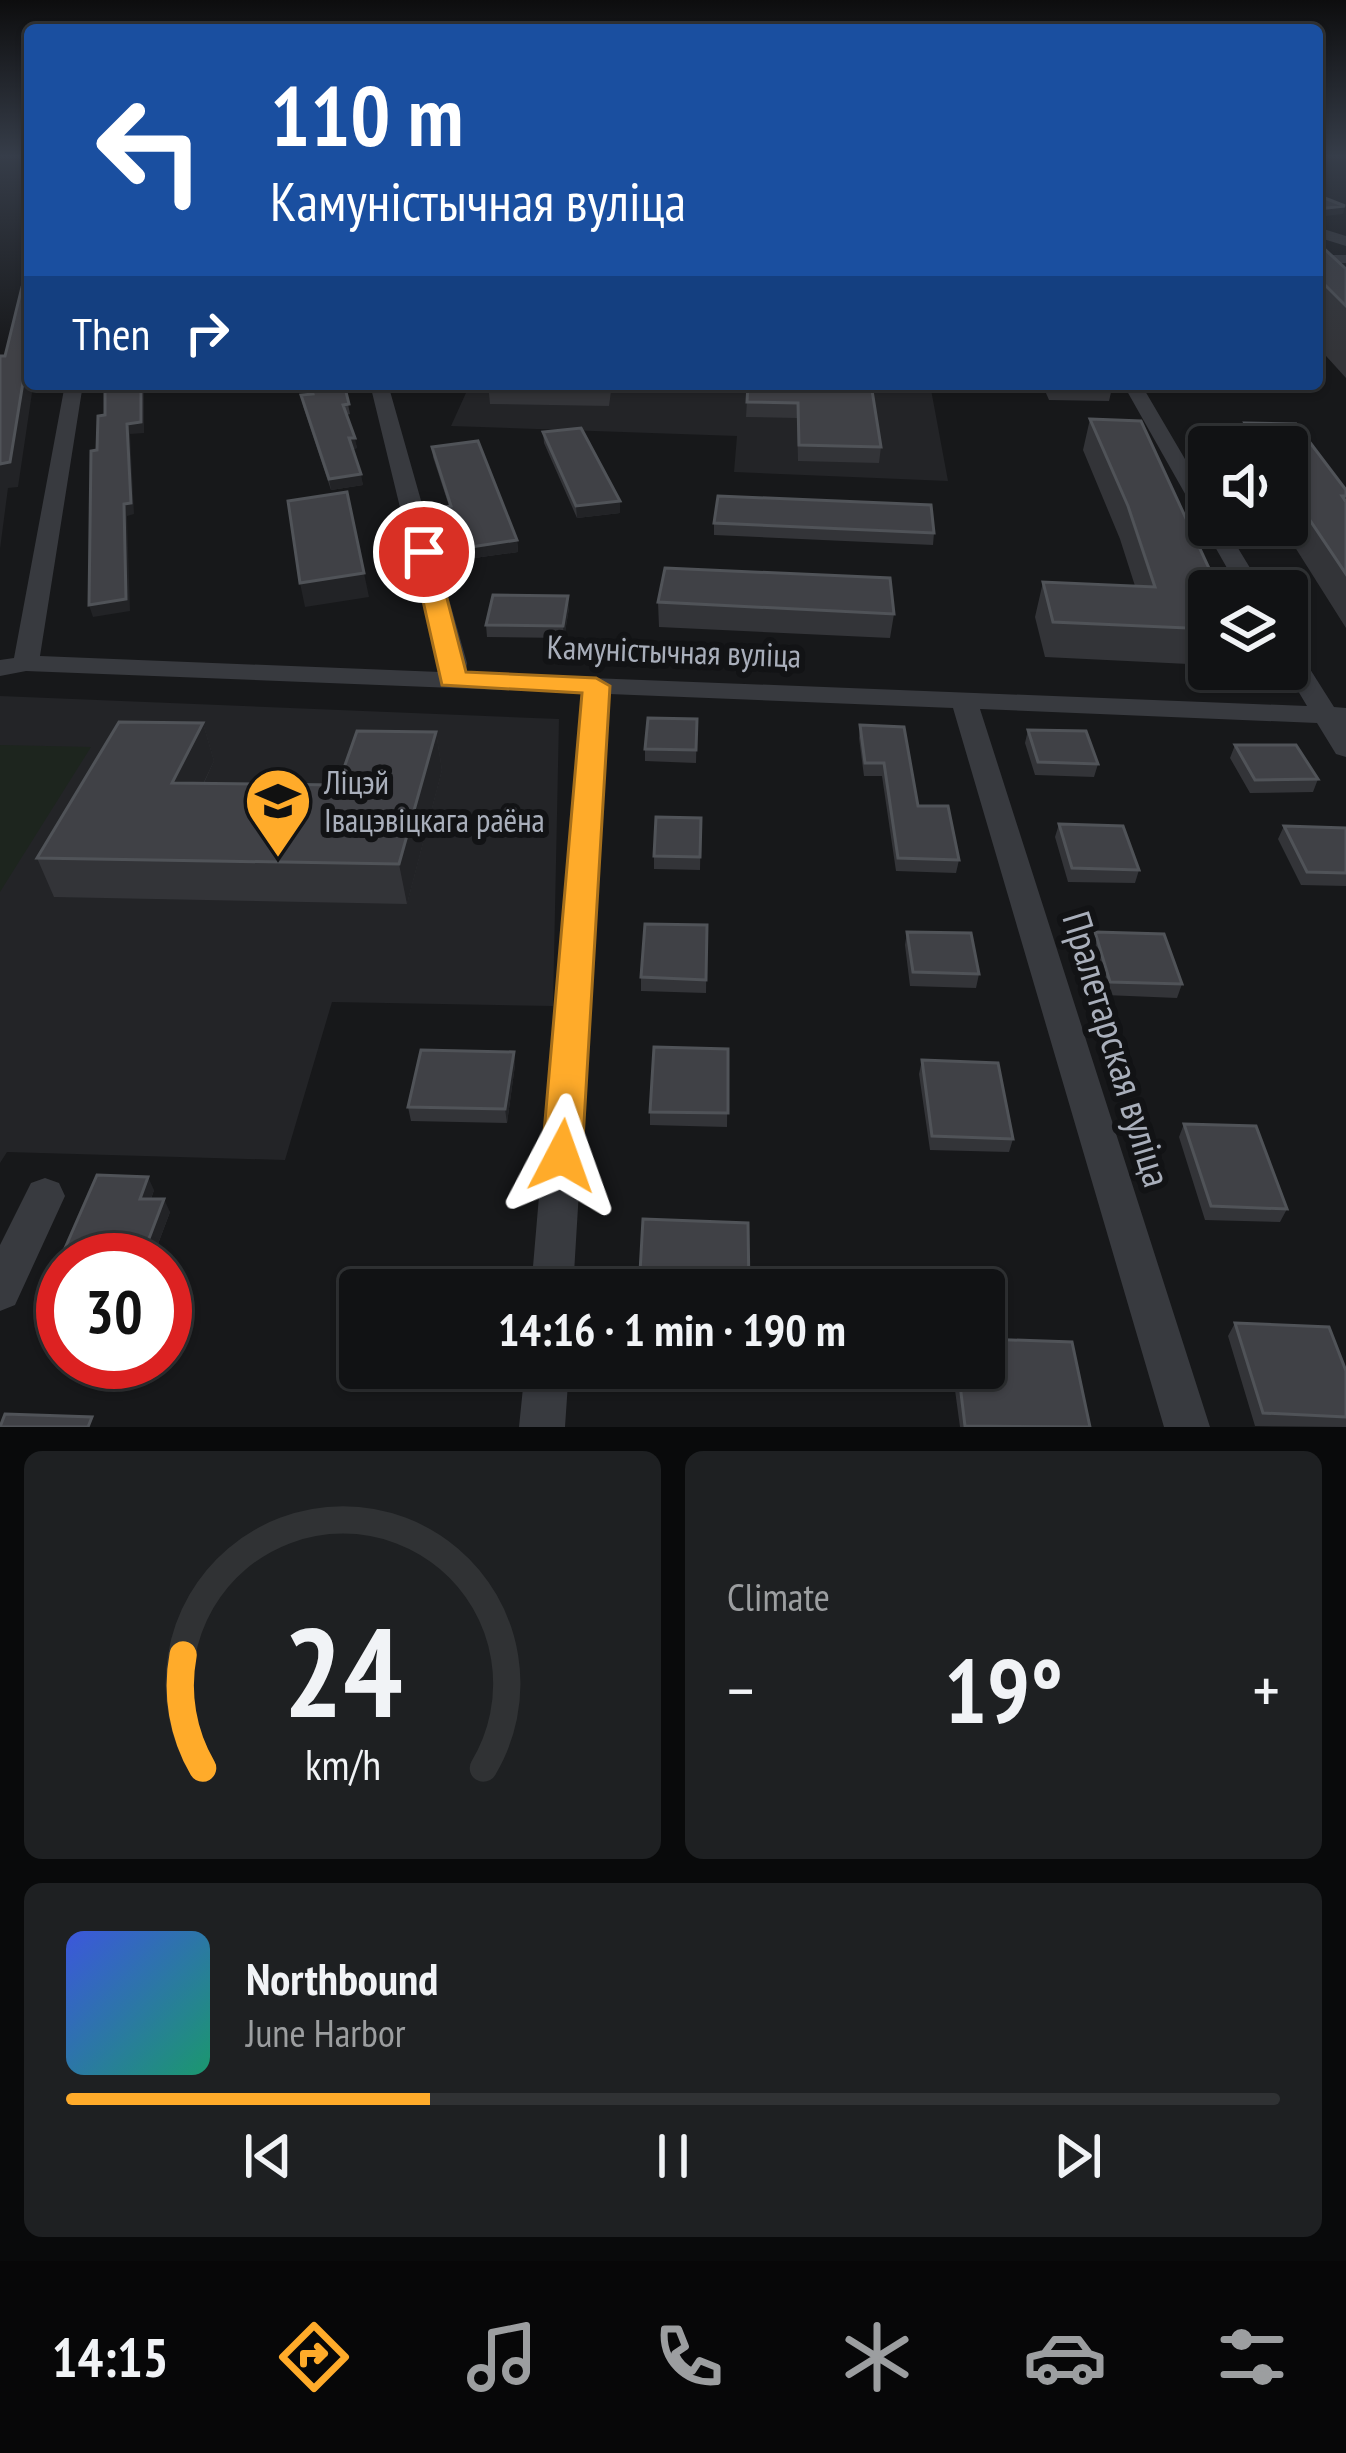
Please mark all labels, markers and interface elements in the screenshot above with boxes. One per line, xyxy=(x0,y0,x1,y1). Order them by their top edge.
text: 110 m xyxy=(270,60,463,169)
icon: left xyxy=(72,72,228,228)
text: Камуністычная вуліца xyxy=(270,166,686,236)
icon: right xyxy=(174,300,240,366)
text: Then xyxy=(72,304,150,362)
map controls xyxy=(1188,426,1308,690)
button: sound xyxy=(1188,426,1308,546)
pin xyxy=(373,501,475,603)
icon: arrive xyxy=(391,519,457,585)
button: layers xyxy=(1188,570,1308,690)
street label: Камуністычная вуліца xyxy=(546,625,802,676)
place label: Ліцэй Івацэвіцкага раёна xyxy=(323,760,545,841)
school or university icon: Ліцэй Івацэвіцкага раёна xyxy=(243,766,313,860)
street label: Пралетарская вуліца xyxy=(1051,905,1184,1193)
position arrow xyxy=(499,1093,625,1219)
speed limit sign: 30 xyxy=(36,1233,192,1389)
text: 14:16 · 1 min · 190 m xyxy=(498,1300,846,1358)
text: Climate xyxy=(727,1571,830,1622)
text: 24 xyxy=(283,1590,402,1751)
text: 19° xyxy=(944,1631,1063,1748)
text: − xyxy=(727,1647,754,1732)
text: + xyxy=(1253,1647,1280,1732)
text: km/h xyxy=(304,1736,381,1792)
text: Northbound xyxy=(246,1949,438,2007)
text: June Harbor xyxy=(246,2007,405,2058)
icon: previous xyxy=(235,2123,301,2189)
icon: pause xyxy=(640,2123,706,2189)
icon: next xyxy=(1045,2123,1111,2189)
icon: directions xyxy=(272,2315,356,2399)
icon: music xyxy=(460,2315,544,2399)
icon: phone xyxy=(647,2315,731,2399)
icon: climate xyxy=(835,2315,919,2399)
icon: car xyxy=(1023,2315,1107,2399)
icon: filters xyxy=(1210,2315,1294,2399)
text: 14:15 xyxy=(52,2322,169,2392)

